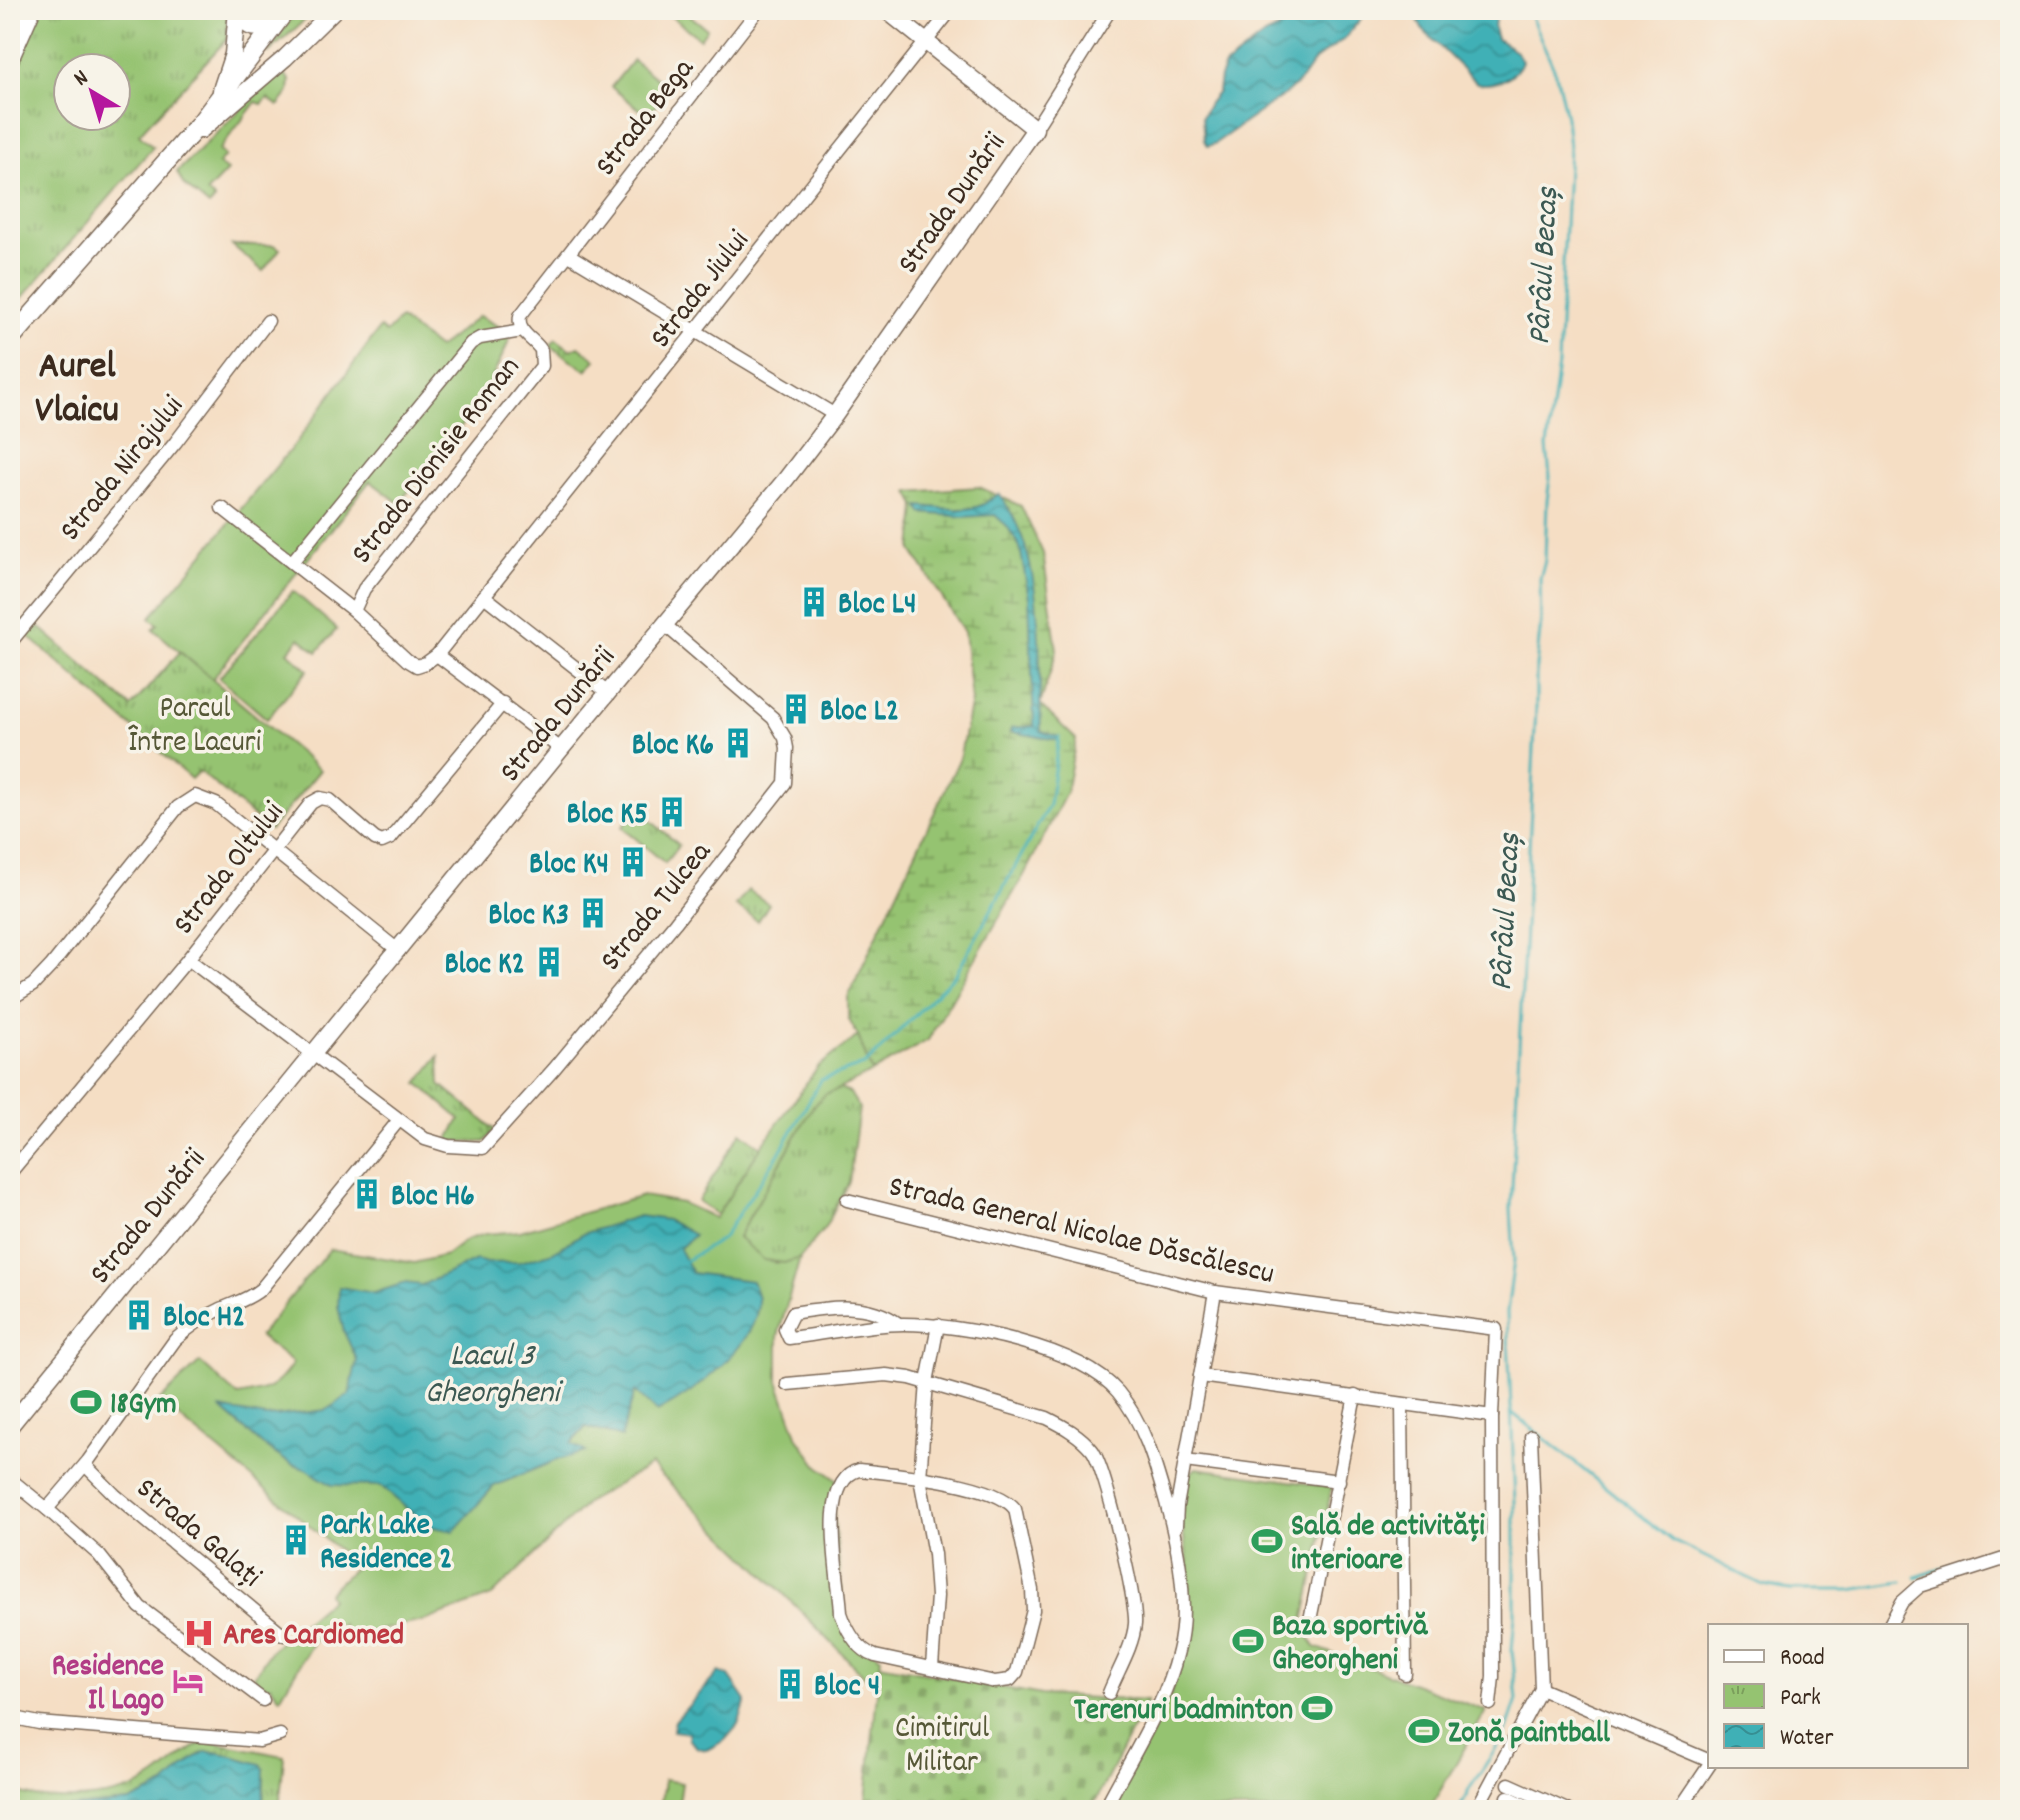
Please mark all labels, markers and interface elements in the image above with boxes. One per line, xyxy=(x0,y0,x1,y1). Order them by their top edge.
street label: Strada Bega xyxy=(587,50,707,187)
north arrow xyxy=(52,52,132,132)
text: N xyxy=(68,63,96,95)
street label: Strada Dunării xyxy=(889,125,1018,284)
water label: Pârâul Becaș xyxy=(1519,185,1573,346)
street label: Strada Jiului xyxy=(642,223,761,359)
district label: Aurel Vlaicu xyxy=(35,341,119,440)
street label: Strada Dionisie Roman xyxy=(343,349,532,575)
street label: Strada Nirajului xyxy=(51,388,196,552)
building icon: Bloc L4 xyxy=(797,585,831,619)
place label: Bloc L4 xyxy=(838,585,916,628)
street label: Strada Dunării xyxy=(491,639,628,793)
park label: Parcul Între Lacuri xyxy=(128,689,261,766)
building icon: Bloc L2 xyxy=(779,692,813,726)
place label: Bloc L2 xyxy=(820,692,899,735)
place label: Bloc K6 xyxy=(632,726,714,769)
building icon: Bloc K6 xyxy=(721,726,755,760)
street label: Strada Oltului xyxy=(165,794,296,945)
place label: Bloc K5 xyxy=(567,795,648,838)
building icon: Bloc K5 xyxy=(655,795,689,829)
water label: Pârâul Becaș xyxy=(1481,831,1535,992)
street label: Strada Tulcea xyxy=(592,833,724,982)
place label: Bloc K4 xyxy=(529,845,609,888)
building icon: Bloc K4 xyxy=(616,845,650,879)
place label: Bloc K3 xyxy=(488,896,569,939)
building icon: Bloc K3 xyxy=(576,896,610,930)
place label: Bloc K2 xyxy=(444,945,525,988)
building icon: Bloc K2 xyxy=(532,945,566,979)
street label: Strada Dunării xyxy=(81,1141,218,1295)
street label: Strada General Nicolae Dăscălescu xyxy=(884,1167,1278,1298)
building icon: Bloc H6 xyxy=(350,1177,384,1211)
place label: Bloc H6 xyxy=(391,1177,475,1220)
building icon: Bloc H2 xyxy=(122,1298,156,1332)
place label: Bloc H2 xyxy=(163,1298,245,1341)
water label: Lacul 3 Gheorgheni xyxy=(425,1335,564,1418)
sports icon: 18Gym xyxy=(69,1385,103,1419)
place label: 18Gym xyxy=(110,1385,177,1428)
street label: Strada Galați xyxy=(125,1469,269,1600)
place label: Park Lake Residence 2 xyxy=(320,1506,452,1583)
place label: Sală de activități interioare xyxy=(1291,1507,1485,1584)
building icon: Park Lake Residence 2 xyxy=(279,1523,313,1557)
sports icon: Sală de activități interioare xyxy=(1250,1524,1284,1558)
place label: Baza sportivă Gheorgheni xyxy=(1272,1607,1429,1684)
hospital icon: Ares Cardiomed xyxy=(182,1616,216,1650)
place label: Ares Cardiomed xyxy=(223,1616,404,1659)
sports icon: Baza sportivă Gheorgheni xyxy=(1231,1624,1265,1658)
legend xyxy=(1708,1624,1968,1768)
text: Road xyxy=(1780,1642,1825,1676)
place label: Residence Il Lago xyxy=(52,1647,164,1724)
hotel icon: Residence Il Lago xyxy=(171,1664,205,1698)
building icon: Bloc 4 xyxy=(773,1667,807,1701)
place label: Bloc 4 xyxy=(814,1667,880,1710)
text: Park xyxy=(1780,1682,1821,1716)
place label: Terenuri badminton xyxy=(1074,1691,1293,1734)
sports icon: Terenuri badminton xyxy=(1300,1691,1334,1725)
park label: Cimitirul Militar xyxy=(895,1709,989,1786)
sports icon: Zonă paintball xyxy=(1407,1714,1441,1748)
place label: Zonă paintball xyxy=(1448,1714,1611,1757)
text: Water xyxy=(1780,1722,1833,1756)

